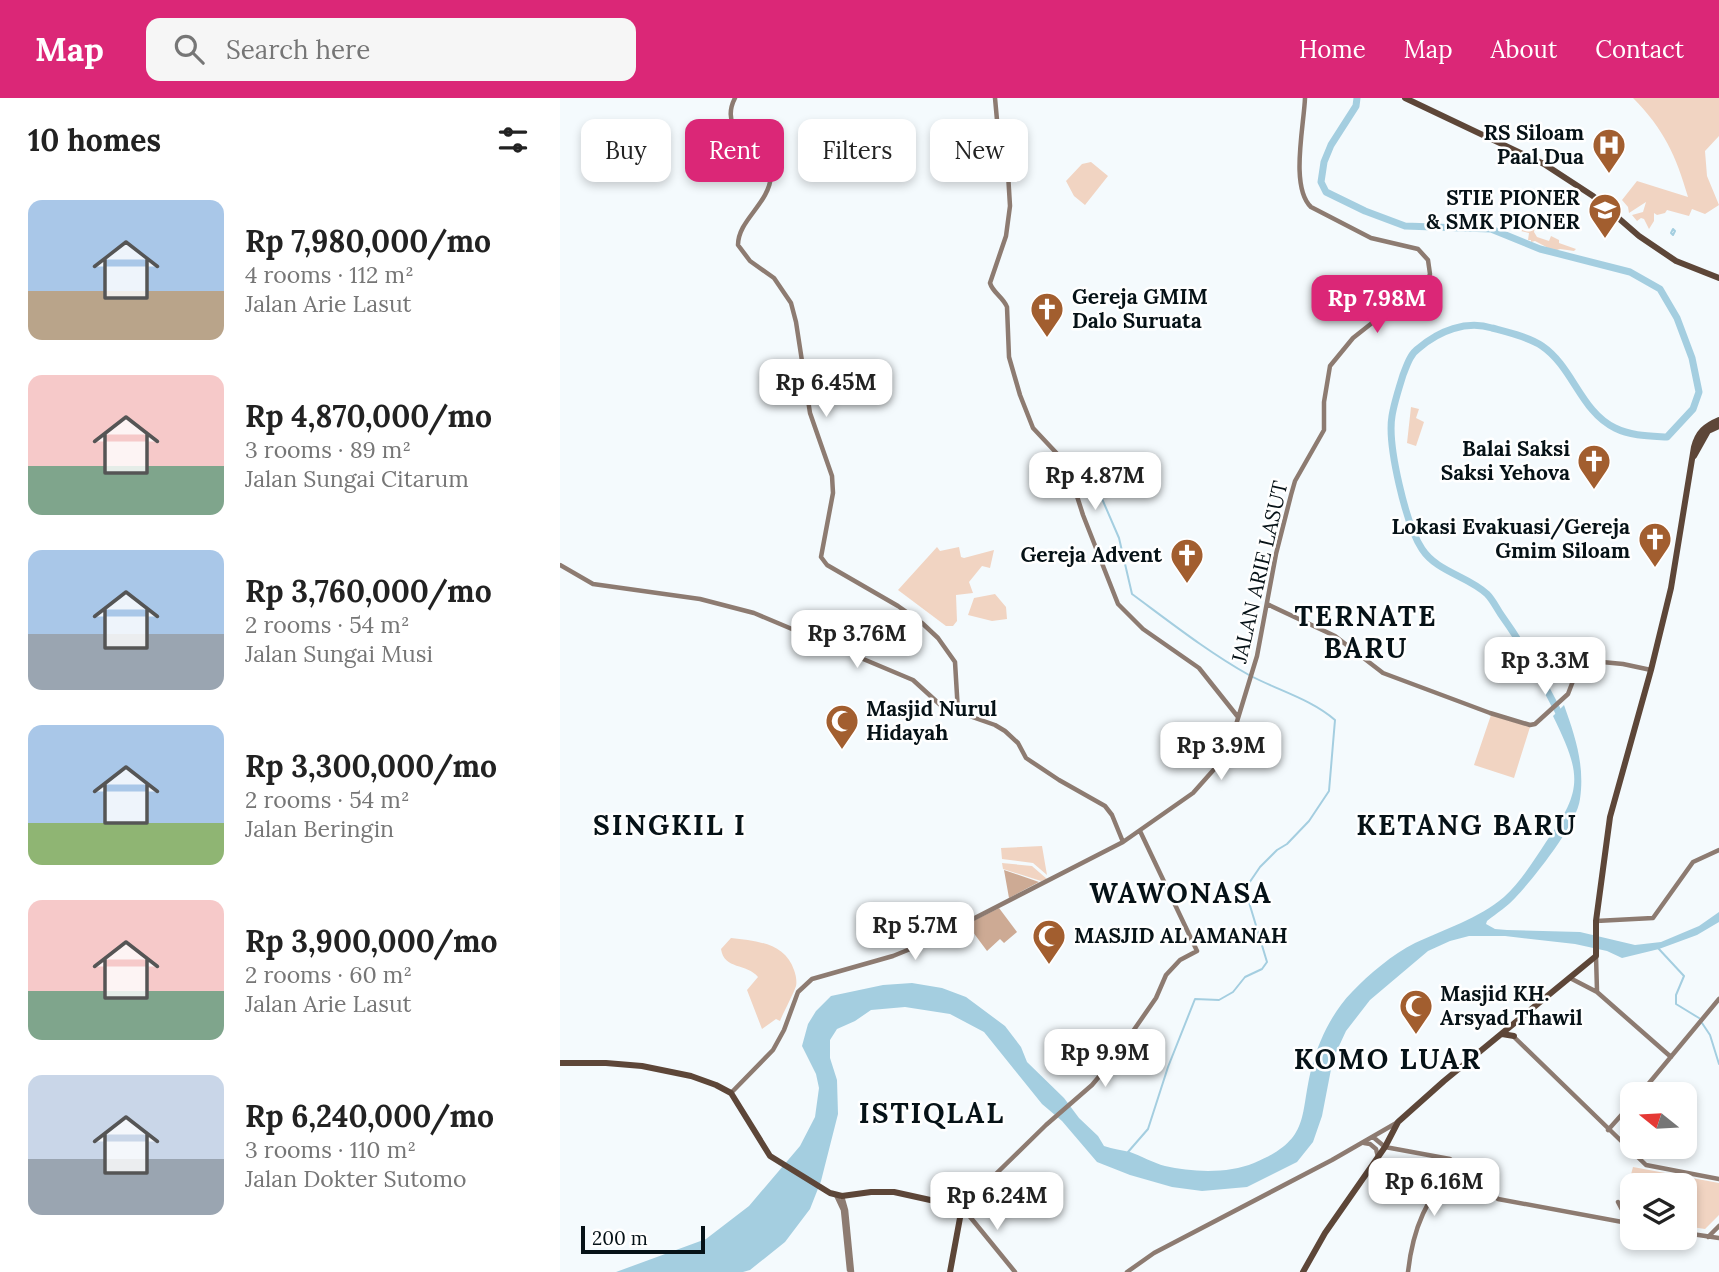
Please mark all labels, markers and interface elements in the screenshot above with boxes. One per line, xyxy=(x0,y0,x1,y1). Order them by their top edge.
search box xyxy=(146,18,636,81)
text: Map xyxy=(35,28,104,70)
icon: search xyxy=(170,30,208,68)
text: Search here xyxy=(226,33,370,66)
text: Home xyxy=(1299,34,1366,65)
text: Map xyxy=(1404,34,1453,65)
text: About xyxy=(1491,34,1557,65)
text: Contact xyxy=(1595,34,1684,65)
chip: Buy xyxy=(581,119,671,182)
chip: Rent xyxy=(685,119,784,182)
chip: Filters xyxy=(798,119,916,182)
chip: New xyxy=(930,119,1028,182)
place label: RS Siloam Paal Dua xyxy=(1484,119,1584,170)
text: 10 homes xyxy=(28,121,161,159)
icon: filters xyxy=(494,121,532,159)
hospital icon: RS Siloam Paal Dua xyxy=(1590,126,1628,175)
place label: STIE PIONER & SMK PIONER xyxy=(1426,184,1581,235)
school or university icon: STIE PIONER & SMK PIONER xyxy=(1586,191,1624,240)
text: Rp 7,980,000/mo xyxy=(245,222,491,260)
icon: home xyxy=(84,228,168,312)
text: 4 rooms · 112 m² xyxy=(245,260,414,289)
pin: Rp 7.98M xyxy=(1305,275,1449,335)
place label: Gereja GMIM Dalo Suruata xyxy=(1072,283,1208,334)
text: Rp 7.98M xyxy=(1328,283,1426,312)
text: Jalan Arie Lasut xyxy=(245,289,412,318)
church icon: Gereja GMIM Dalo Suruata xyxy=(1028,290,1066,339)
pin: Rp 6.45M xyxy=(754,360,898,419)
text: Rp 6.45M xyxy=(775,367,877,396)
text: Rp 4,870,000/mo xyxy=(245,397,492,435)
icon: home xyxy=(84,403,168,487)
text: 3 rooms · 89 m² xyxy=(245,435,411,464)
place label: Balai Saksi Saksi Yehova xyxy=(1441,435,1570,486)
church icon: Balai Saksi Saksi Yehova xyxy=(1575,442,1613,491)
pin: Rp 4.87M xyxy=(1023,452,1167,512)
text: Rp 4.87M xyxy=(1045,460,1145,489)
text: Jalan Sungai Citarum xyxy=(245,464,469,493)
street label: JALAN ARIE LASUT xyxy=(1225,478,1294,667)
place label: Lokasi Evakuasi/Gereja Gmim Siloam xyxy=(1392,513,1630,564)
church icon: Lokasi Evakuasi/Gereja Gmim Siloam xyxy=(1636,520,1674,569)
church icon: Gereja Advent xyxy=(1168,536,1206,585)
place label: Gereja Advent xyxy=(1020,541,1162,568)
text: Rp 3,760,000/mo xyxy=(245,572,492,610)
icon: home xyxy=(84,578,168,662)
district label: TERNATE BARU xyxy=(1295,598,1437,666)
text: 2 rooms · 54 m² xyxy=(245,610,410,639)
pin: Rp 3.76M xyxy=(785,610,929,670)
text: Rp 3.76M xyxy=(807,618,907,647)
pin: Rp 3.3M xyxy=(1480,638,1610,697)
text: Jalan Sungai Musi xyxy=(245,639,433,668)
text: Rp 3.3M xyxy=(1501,645,1590,674)
place label: Masjid Nurul Hidayah xyxy=(866,695,997,746)
mosque icon: Masjid Nurul Hidayah xyxy=(823,702,861,751)
pin: Rp 3.9M xyxy=(1156,722,1286,782)
text: Rp 3.9M xyxy=(1176,730,1266,759)
text: Rp 3,300,000/mo xyxy=(245,747,497,785)
icon: home xyxy=(84,753,168,837)
text: 2 rooms · 54 m² xyxy=(245,785,410,814)
district label: SINGKIL I xyxy=(593,807,747,843)
district label: KETANG BARU xyxy=(1356,807,1578,843)
text: Jalan Beringin xyxy=(245,814,394,843)
district label: WAWONASA xyxy=(1089,875,1273,911)
pin: Rp 5.7M xyxy=(850,902,980,962)
text: Rp 5.7M xyxy=(872,910,958,939)
mosque icon: MASJID AL AMANAH xyxy=(1030,917,1068,966)
text: Rp 3,900,000/mo xyxy=(245,922,498,960)
place label: MASJID AL AMANAH xyxy=(1074,922,1288,949)
icon: home xyxy=(84,928,168,1012)
text: 2 rooms · 60 m² xyxy=(245,960,412,989)
place label: Masjid KH. Arsyad Thawil xyxy=(1440,980,1583,1031)
mosque icon: Masjid KH. Arsyad Thawil xyxy=(1397,987,1435,1036)
text: Jalan Arie Lasut xyxy=(245,989,412,1018)
pin: Rp 9.9M xyxy=(1040,1030,1170,1089)
text: Rp 9.9M xyxy=(1060,1037,1150,1066)
district label: KOMO LUAR xyxy=(1294,1041,1482,1077)
north arrow xyxy=(1620,1082,1698,1158)
map controls xyxy=(1620,1082,1697,1250)
district label: ISTIQLAL xyxy=(859,1095,1005,1131)
text: Rp 6,240,000/mo xyxy=(245,1097,494,1135)
icon: home xyxy=(84,1103,168,1187)
text: 3 rooms · 110 m² xyxy=(245,1135,416,1164)
pin: Rp 6.16M xyxy=(1362,1158,1506,1218)
text: Jalan Dokter Sutomo xyxy=(245,1164,467,1193)
text: Rp 6.16M xyxy=(1384,1166,1484,1195)
pin: Rp 6.24M xyxy=(925,1172,1069,1232)
button: layers xyxy=(1620,1173,1697,1250)
text: Rp 6.24M xyxy=(946,1180,1048,1209)
scale bar xyxy=(581,1223,705,1255)
text: 200 m xyxy=(592,1226,648,1250)

